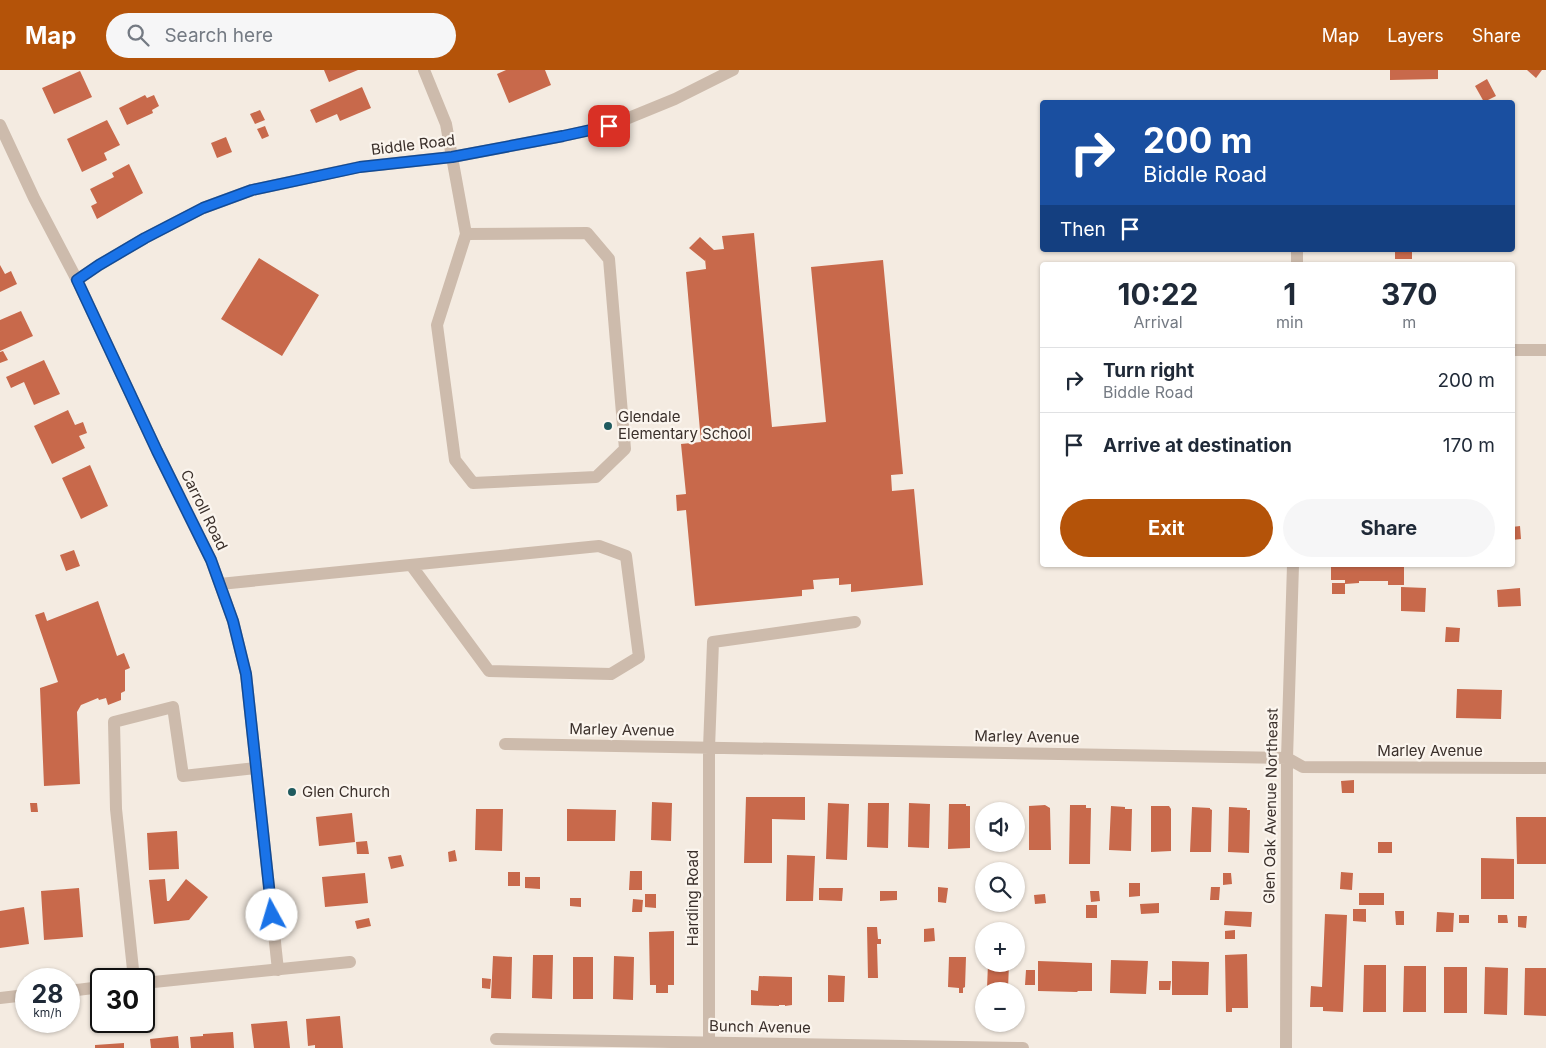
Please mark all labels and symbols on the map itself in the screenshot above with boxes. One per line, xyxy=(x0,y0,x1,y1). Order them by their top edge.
pin xyxy=(588,105,630,147)
street label: Biddle Road xyxy=(370,130,456,159)
place label: Glendale Elementary School xyxy=(618,407,751,443)
marker: Glendale Elementary School xyxy=(602,420,614,432)
street label: Carroll Road xyxy=(177,466,232,553)
street label: Glen Oak Avenue Northeast xyxy=(1259,708,1282,904)
street label: Marley Avenue xyxy=(569,719,675,740)
street label: Marley Avenue xyxy=(974,726,1080,747)
street label: Marley Avenue xyxy=(1377,741,1483,760)
place label: Glen Church xyxy=(302,782,390,801)
marker: Glen Church xyxy=(286,786,298,798)
street label: Harding Road xyxy=(683,850,702,946)
position arrow xyxy=(245,888,297,940)
speed limit sign: 30 xyxy=(90,968,155,1033)
street label: Bunch Avenue xyxy=(709,1016,811,1037)

